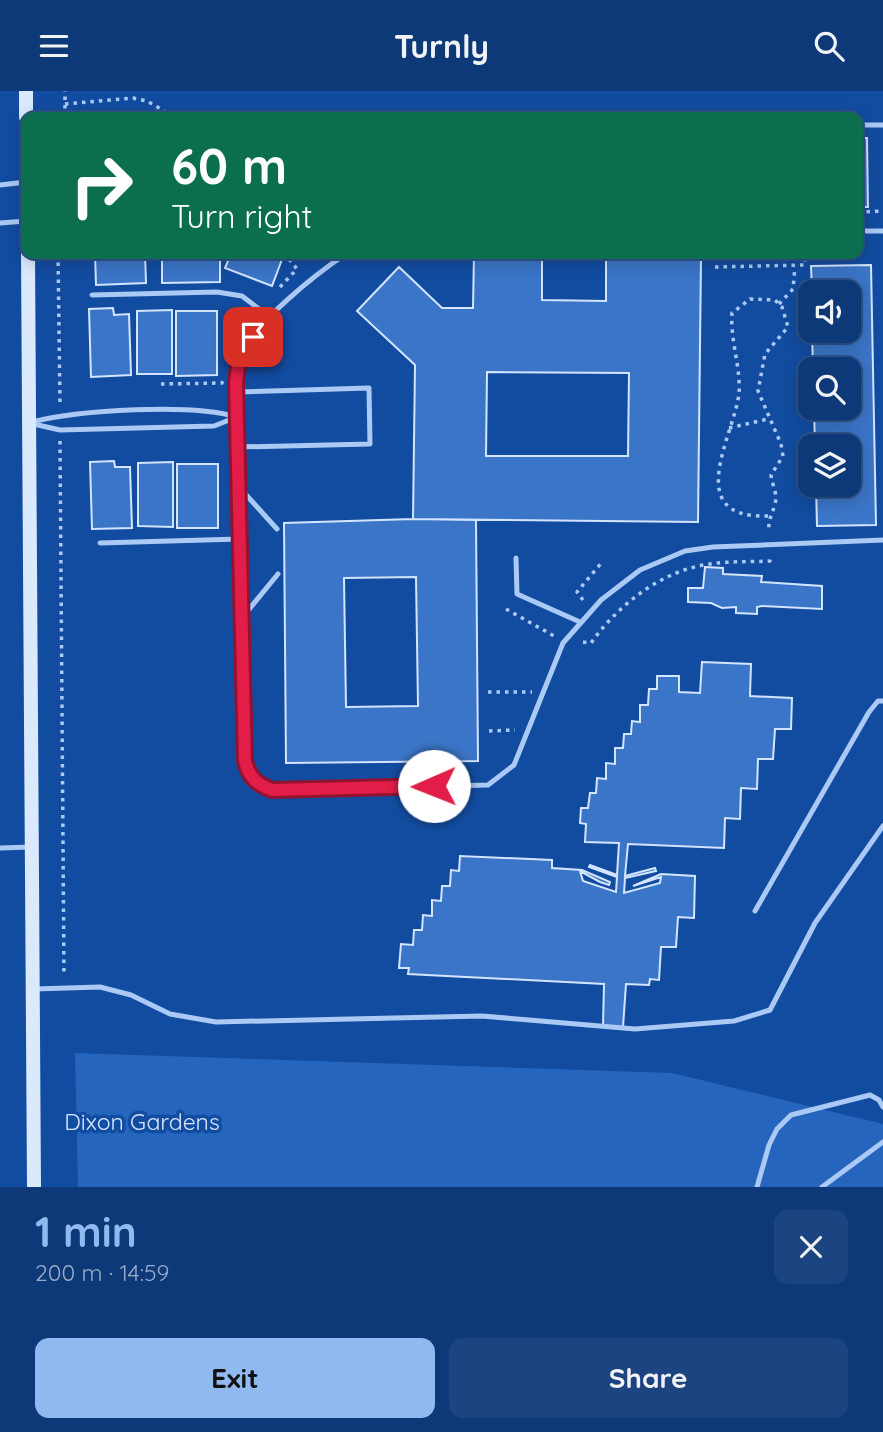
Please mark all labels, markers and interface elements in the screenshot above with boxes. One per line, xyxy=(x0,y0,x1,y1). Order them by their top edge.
text: Turnly xyxy=(394,26,489,66)
icon: menu xyxy=(35,27,73,65)
icon: search xyxy=(810,27,848,65)
text: 60 m xyxy=(171,135,287,196)
icon: right xyxy=(56,140,147,231)
text: Turn right xyxy=(171,196,312,236)
map controls xyxy=(798,280,861,497)
button: sound xyxy=(798,280,861,343)
pin xyxy=(223,307,283,367)
icon: arrive xyxy=(234,318,272,356)
button: search xyxy=(798,357,861,420)
button: layers xyxy=(798,434,861,497)
position arrow xyxy=(397,749,471,823)
park label: Dixon Gardens xyxy=(64,1107,220,1136)
text: 1 min xyxy=(35,1205,137,1258)
button: close xyxy=(774,1210,848,1284)
text: 200 m · 14:59 xyxy=(35,1258,169,1287)
button: Exit xyxy=(35,1338,435,1418)
button: Share xyxy=(449,1338,848,1418)

